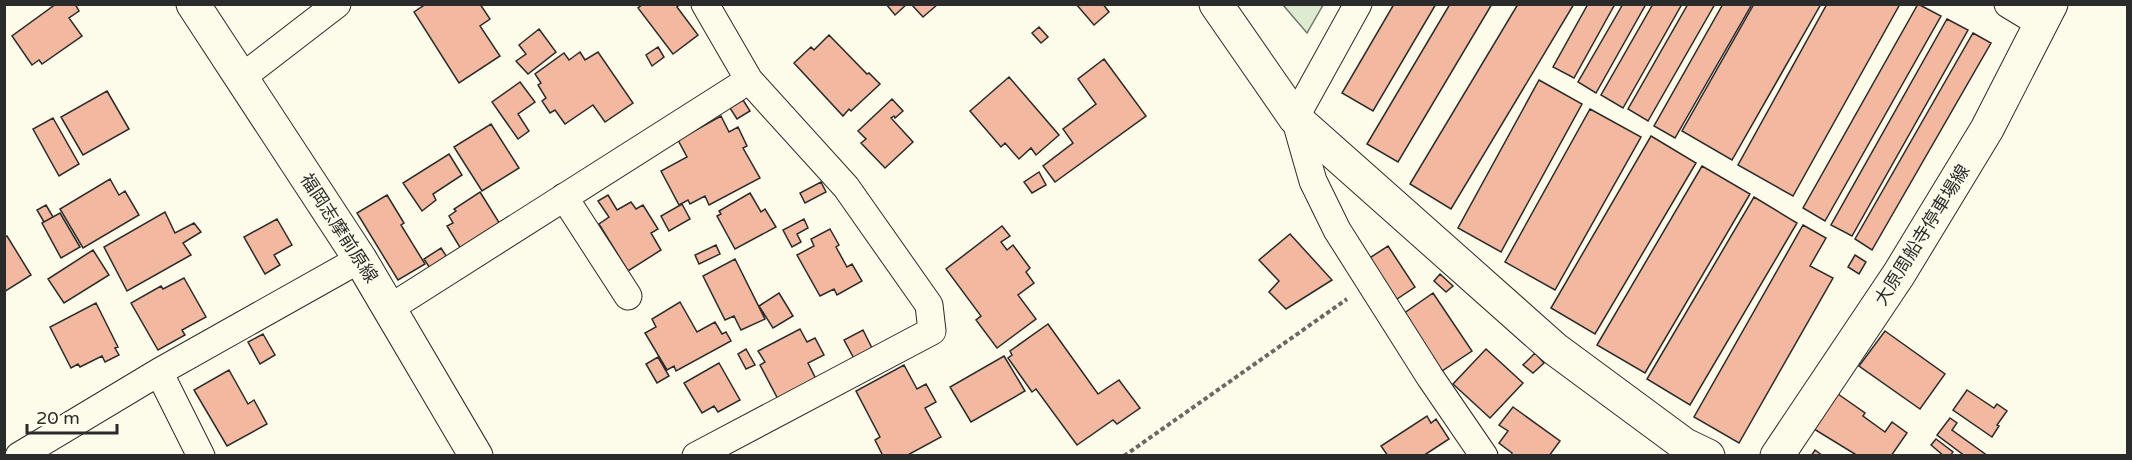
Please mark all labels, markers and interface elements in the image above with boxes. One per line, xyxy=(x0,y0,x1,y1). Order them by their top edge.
street label: 大原周船寺停車場線 xyxy=(1870,160,1974,310)
street label: 福岡志摩前原線 xyxy=(295,169,383,287)
scale bar xyxy=(27,397,117,435)
text: 20 m xyxy=(36,407,80,429)

